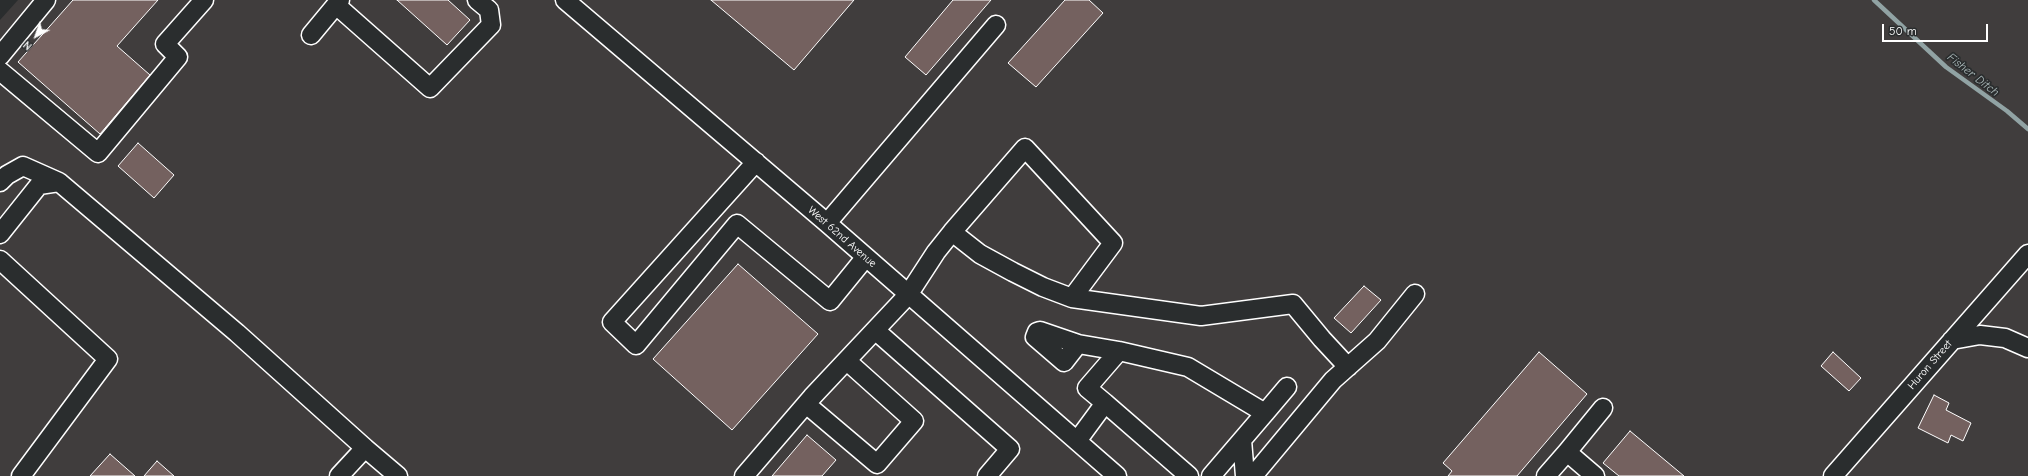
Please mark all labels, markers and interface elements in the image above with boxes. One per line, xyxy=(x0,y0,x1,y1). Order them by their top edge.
north arrow xyxy=(16,16,56,56)
scale bar xyxy=(1884,16,1990,42)
text: 50 m xyxy=(1889,24,1917,38)
text: N xyxy=(21,38,35,53)
water label: Fisher Ditch xyxy=(1944,50,2002,100)
street label: West 62nd Avenue xyxy=(805,204,879,270)
street label: Huron Street xyxy=(1905,338,1955,392)

